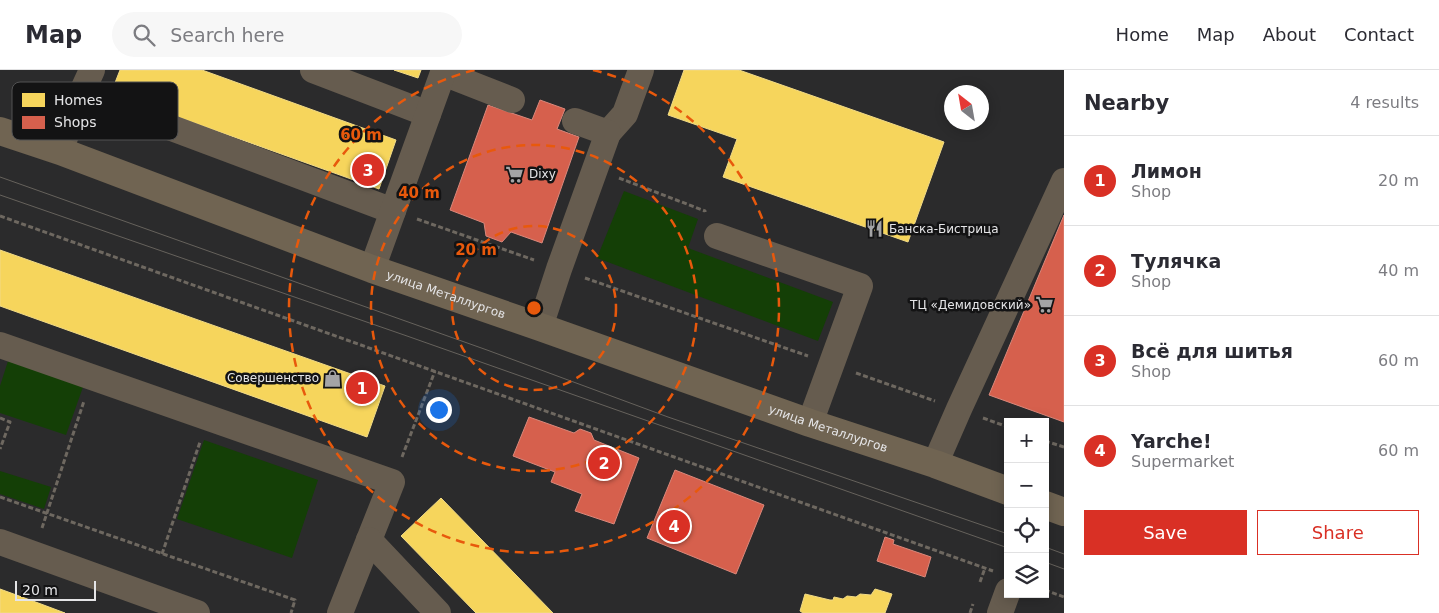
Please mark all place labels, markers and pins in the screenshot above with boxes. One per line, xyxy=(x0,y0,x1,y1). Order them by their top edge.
pin: 3 xyxy=(352,151,384,189)
supermarket icon: Dixy xyxy=(505,164,525,184)
place label: Dixy xyxy=(529,167,556,181)
restaurant icon: Банска-Бистрица xyxy=(865,219,885,239)
place label: Банска-Бистрица xyxy=(889,222,999,236)
supermarket icon: ТЦ «Демидовский» xyxy=(1035,295,1055,315)
place label: ТЦ «Демидовский» xyxy=(909,298,1031,312)
centre of rings xyxy=(525,299,543,317)
shop icon: Совершенство xyxy=(323,368,343,388)
pin: 1 xyxy=(346,369,378,407)
place label: Совершенство xyxy=(227,371,319,385)
pin: 2 xyxy=(588,444,620,482)
pin: 4 xyxy=(658,507,690,545)

